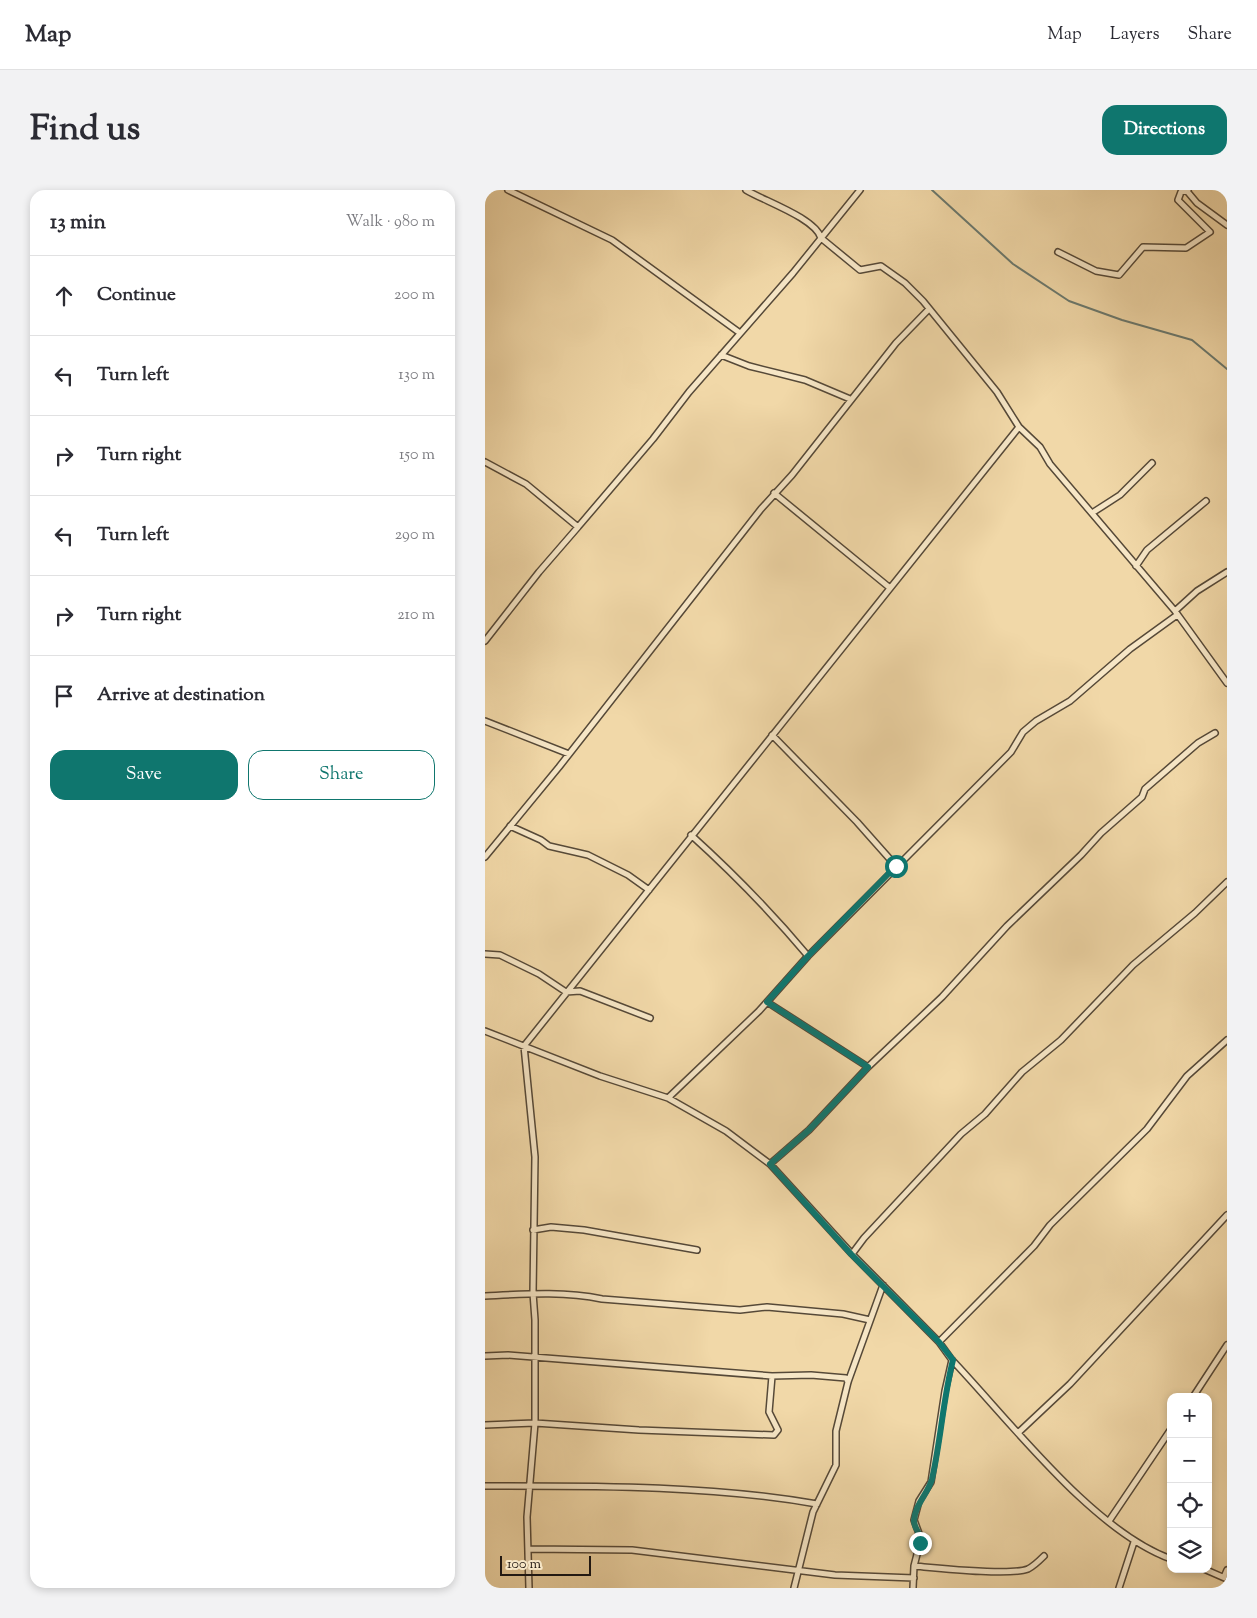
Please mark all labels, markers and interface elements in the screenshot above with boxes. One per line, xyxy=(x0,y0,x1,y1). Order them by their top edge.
text: Map xyxy=(25,18,71,52)
text: Map xyxy=(1047,22,1082,48)
text: Layers xyxy=(1110,22,1160,48)
text: Share xyxy=(1188,22,1232,48)
text: Find us xyxy=(30,105,140,156)
button: Directions xyxy=(1102,105,1227,155)
text: 13 min xyxy=(50,208,106,238)
text: Walk · 980 m xyxy=(346,211,435,234)
icon: ahead xyxy=(50,282,78,310)
text: Continue xyxy=(97,282,176,309)
text: 200 m xyxy=(394,284,435,307)
icon: left xyxy=(50,362,78,390)
text: Turn left xyxy=(97,362,169,389)
text: 130 m xyxy=(398,364,435,387)
icon: right xyxy=(50,442,78,470)
text: Turn right xyxy=(97,442,181,469)
text: 150 m xyxy=(399,444,435,467)
icon: left xyxy=(50,522,78,550)
text: Turn left xyxy=(97,522,169,549)
text: 290 m xyxy=(395,524,435,547)
icon: right xyxy=(50,602,78,630)
text: Turn right xyxy=(97,602,181,629)
text: 210 m xyxy=(397,604,435,627)
icon: arrive xyxy=(50,682,78,710)
text: Arrive at destination xyxy=(97,682,265,709)
button: Save xyxy=(50,750,238,800)
button: Share xyxy=(248,750,435,800)
route start xyxy=(885,855,908,878)
map controls xyxy=(1167,1393,1212,1573)
button: + xyxy=(1167,1393,1212,1438)
button: − xyxy=(1167,1438,1212,1483)
button: locate xyxy=(1167,1483,1212,1528)
button: layers xyxy=(1167,1528,1212,1573)
route end xyxy=(909,1532,932,1555)
scale bar xyxy=(500,1553,591,1576)
text: 100 m xyxy=(507,1555,541,1575)

